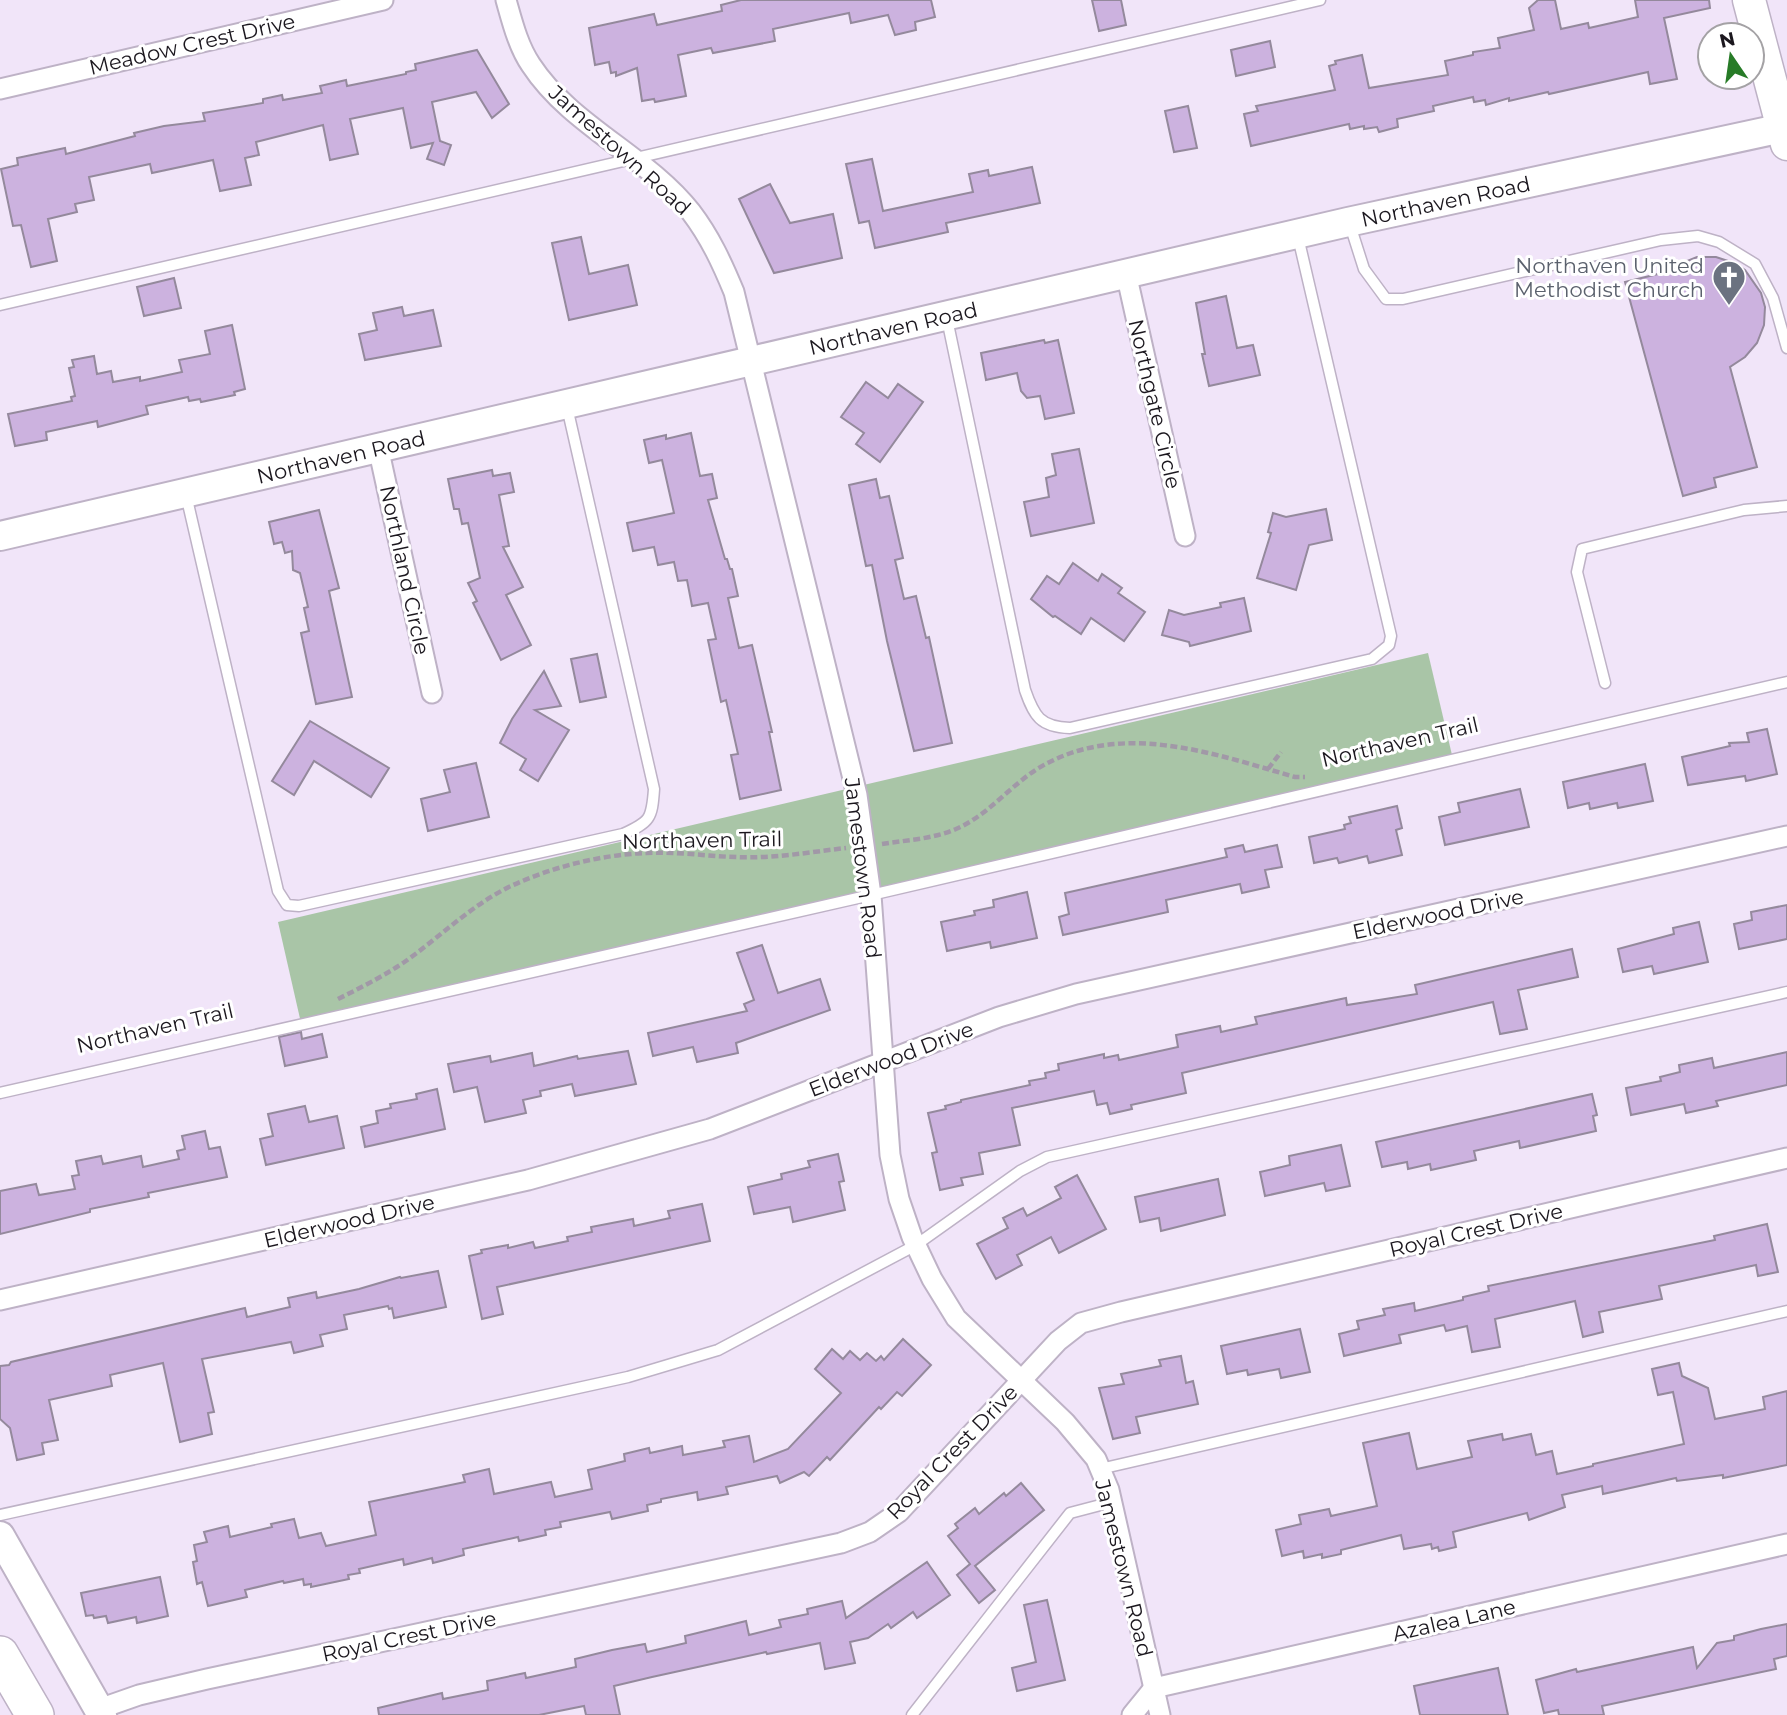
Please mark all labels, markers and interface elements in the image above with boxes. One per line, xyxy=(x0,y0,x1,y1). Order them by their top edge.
street label: Meadow Crest Drive xyxy=(86,8,298,80)
north arrow xyxy=(1696,21,1766,91)
text: N xyxy=(1717,27,1737,53)
street label: Jamestown Road xyxy=(543,79,696,220)
street label: Northaven Road xyxy=(1359,170,1533,231)
place label: Northaven United Methodist Church xyxy=(1514,253,1704,302)
church icon: Northaven United Methodist Church xyxy=(1710,258,1748,307)
street label: Northaven Road xyxy=(806,296,980,360)
street label: Northgate Circle xyxy=(1123,317,1187,491)
street label: Northaven Road xyxy=(254,425,428,488)
street label: Northland Circle xyxy=(375,483,435,657)
street label: Northaven Trail xyxy=(1319,712,1481,772)
street label: Jamestown Road xyxy=(839,775,887,960)
street label: Northaven Trail xyxy=(622,826,782,854)
street label: Elderwood Drive xyxy=(1350,884,1526,944)
street label: Northaven Trail xyxy=(74,998,236,1058)
street label: Elderwood Drive xyxy=(805,1016,977,1102)
street label: Elderwood Drive xyxy=(261,1189,437,1253)
street label: Royal Crest Drive xyxy=(1387,1198,1565,1262)
street label: Royal Crest Drive xyxy=(881,1379,1023,1525)
street label: Jamestown Road xyxy=(1090,1476,1158,1659)
street label: Azalea Lane xyxy=(1390,1594,1518,1646)
street label: Royal Crest Drive xyxy=(320,1605,498,1667)

